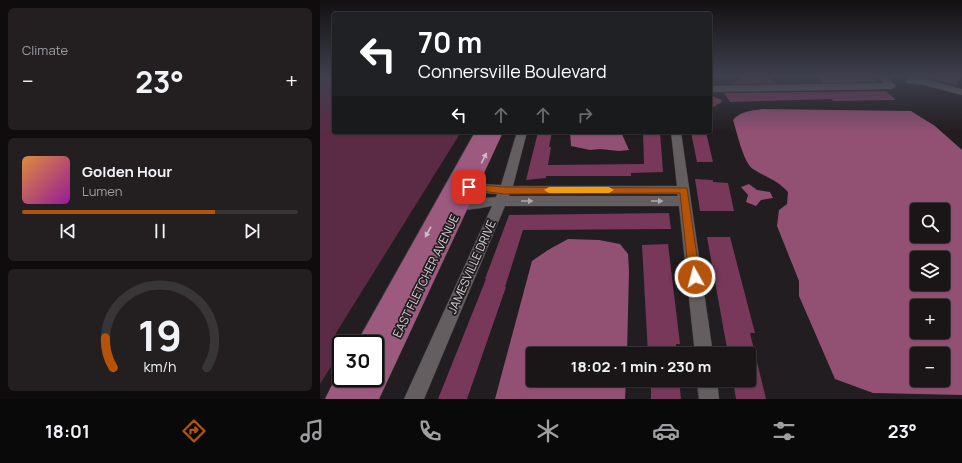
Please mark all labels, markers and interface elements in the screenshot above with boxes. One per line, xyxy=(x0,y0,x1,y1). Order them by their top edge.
text: 70 m xyxy=(418,23,482,61)
icon: left xyxy=(352,28,404,80)
text: Climate xyxy=(22,41,68,59)
text: Connersville Boulevard xyxy=(418,59,607,83)
text: 23° xyxy=(135,61,184,102)
text: − xyxy=(22,66,34,96)
text: + xyxy=(285,66,298,96)
icon: left xyxy=(448,104,470,126)
icon: ahead xyxy=(490,104,512,126)
icon: ahead xyxy=(532,104,554,126)
icon: right xyxy=(574,104,596,126)
one-way arrow xyxy=(481,152,487,163)
text: Golden Hour xyxy=(82,161,172,182)
pin xyxy=(452,170,486,204)
icon: arrive xyxy=(458,176,480,198)
text: Lumen xyxy=(82,182,122,200)
one-way arrow xyxy=(521,198,534,204)
one-way arrow xyxy=(651,198,664,204)
map controls xyxy=(910,203,950,387)
button: search xyxy=(910,203,950,243)
street label: EAST FLETCHER AVENUE xyxy=(388,211,463,340)
street label: JAMESVILLE DRIVE xyxy=(443,217,500,316)
icon: previous xyxy=(57,220,79,242)
icon: pause xyxy=(149,220,171,242)
icon: next xyxy=(241,220,263,242)
one-way arrow xyxy=(425,226,432,238)
button: layers xyxy=(910,251,950,291)
position arrow xyxy=(674,256,716,298)
button: + xyxy=(910,299,950,339)
text: 19 xyxy=(138,307,182,363)
speed limit sign: 30 xyxy=(332,335,384,387)
button: − xyxy=(910,347,950,387)
text: km/h xyxy=(143,356,177,375)
text: 18:02 · 1 min · 230 m xyxy=(571,356,711,377)
icon: directions xyxy=(180,417,208,445)
icon: music xyxy=(298,417,326,445)
icon: phone xyxy=(416,417,444,445)
icon: climate xyxy=(534,417,562,445)
icon: car xyxy=(652,417,680,445)
icon: filters xyxy=(770,417,798,445)
text: 18:01 xyxy=(45,419,90,443)
text: 23° xyxy=(888,419,917,443)

